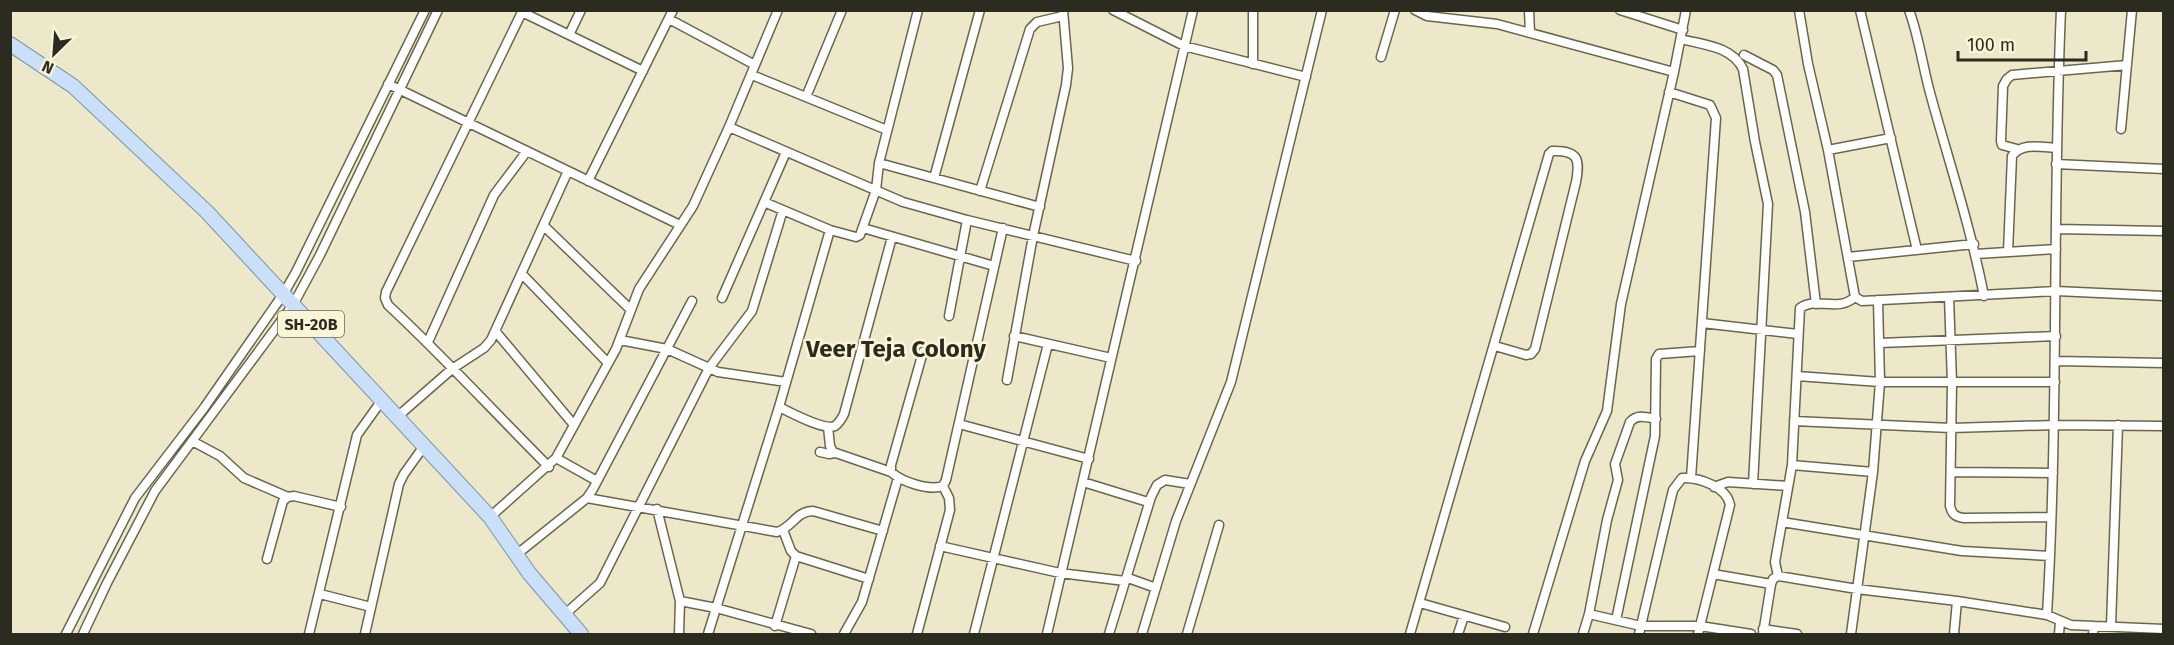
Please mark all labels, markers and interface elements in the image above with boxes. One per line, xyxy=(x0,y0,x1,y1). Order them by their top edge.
north arrow xyxy=(24,24,84,84)
scale bar xyxy=(1958,24,2086,62)
text: 100 m xyxy=(1967,34,2015,56)
text: N xyxy=(39,56,57,78)
road number: SH-20B xyxy=(278,311,344,337)
district label: Veer Teja Colony xyxy=(805,335,986,363)

